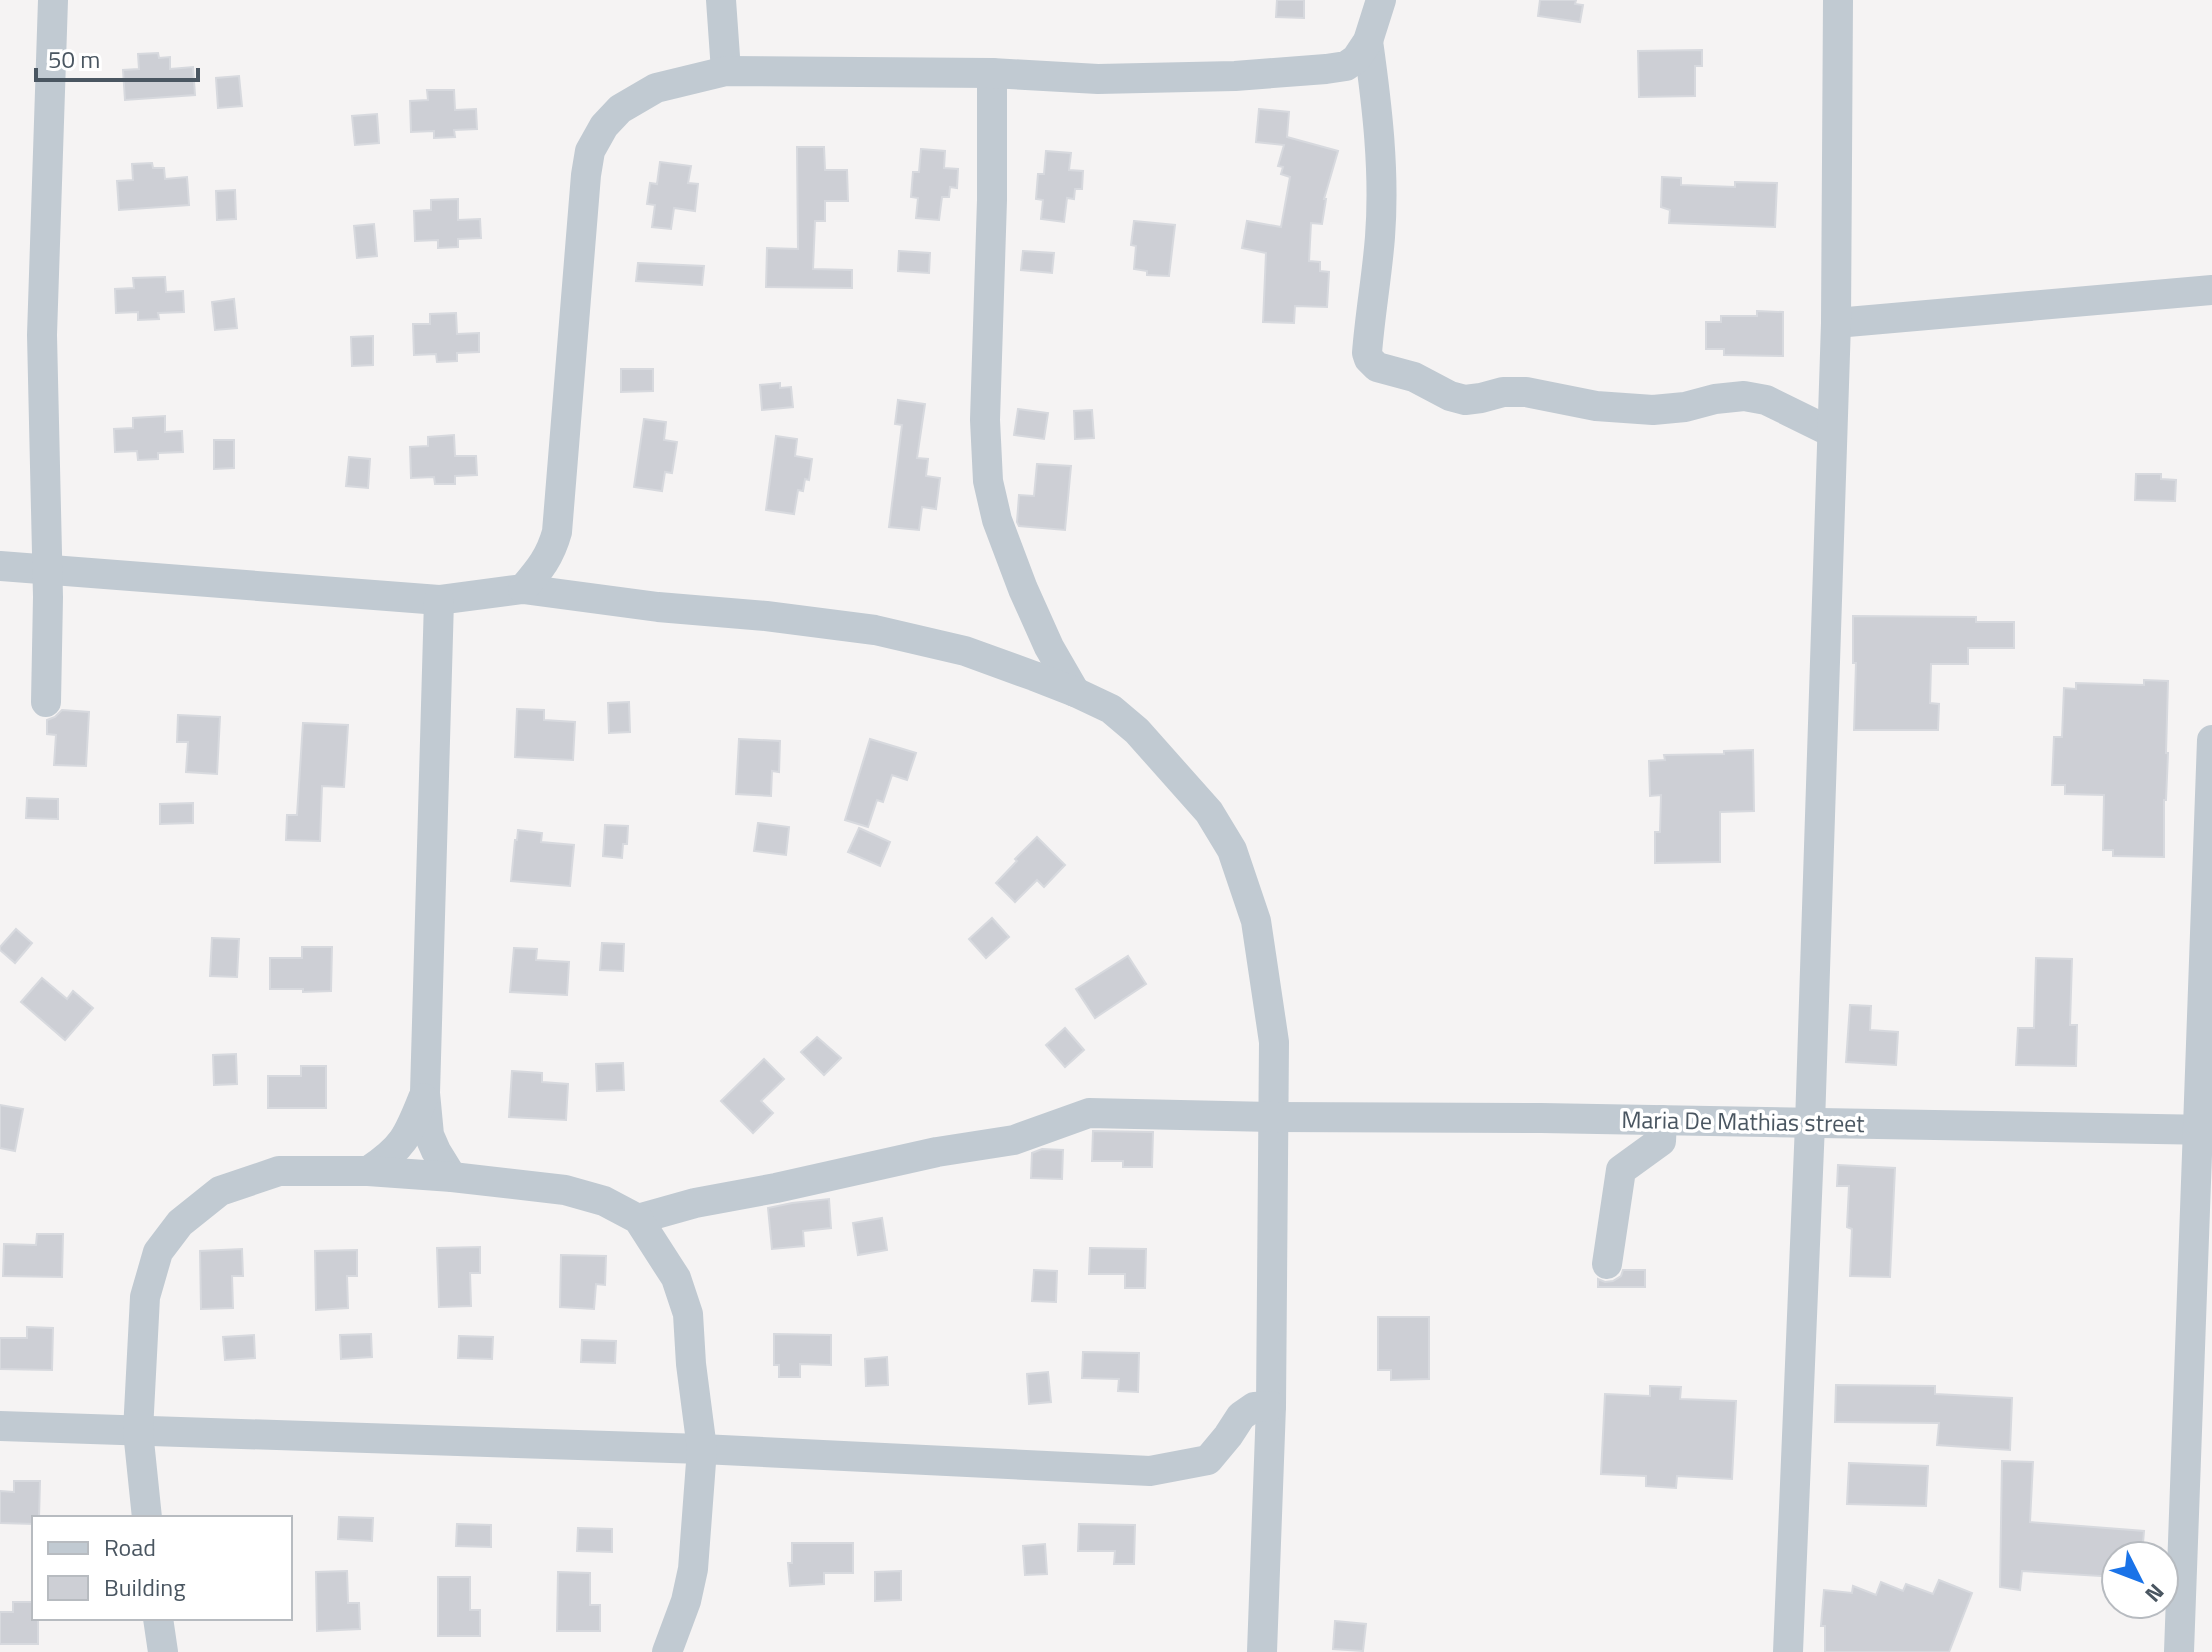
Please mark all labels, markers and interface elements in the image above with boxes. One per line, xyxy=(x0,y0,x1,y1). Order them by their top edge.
scale bar xyxy=(36,32,198,82)
text: 50 m xyxy=(48,41,100,77)
street label: Maria De Mathias street xyxy=(1621,1101,1866,1141)
legend xyxy=(32,1516,292,1620)
text: Road xyxy=(104,1529,156,1565)
north arrow xyxy=(2100,1540,2180,1620)
text: Building xyxy=(104,1569,186,1605)
text: N xyxy=(2137,1576,2173,1610)

